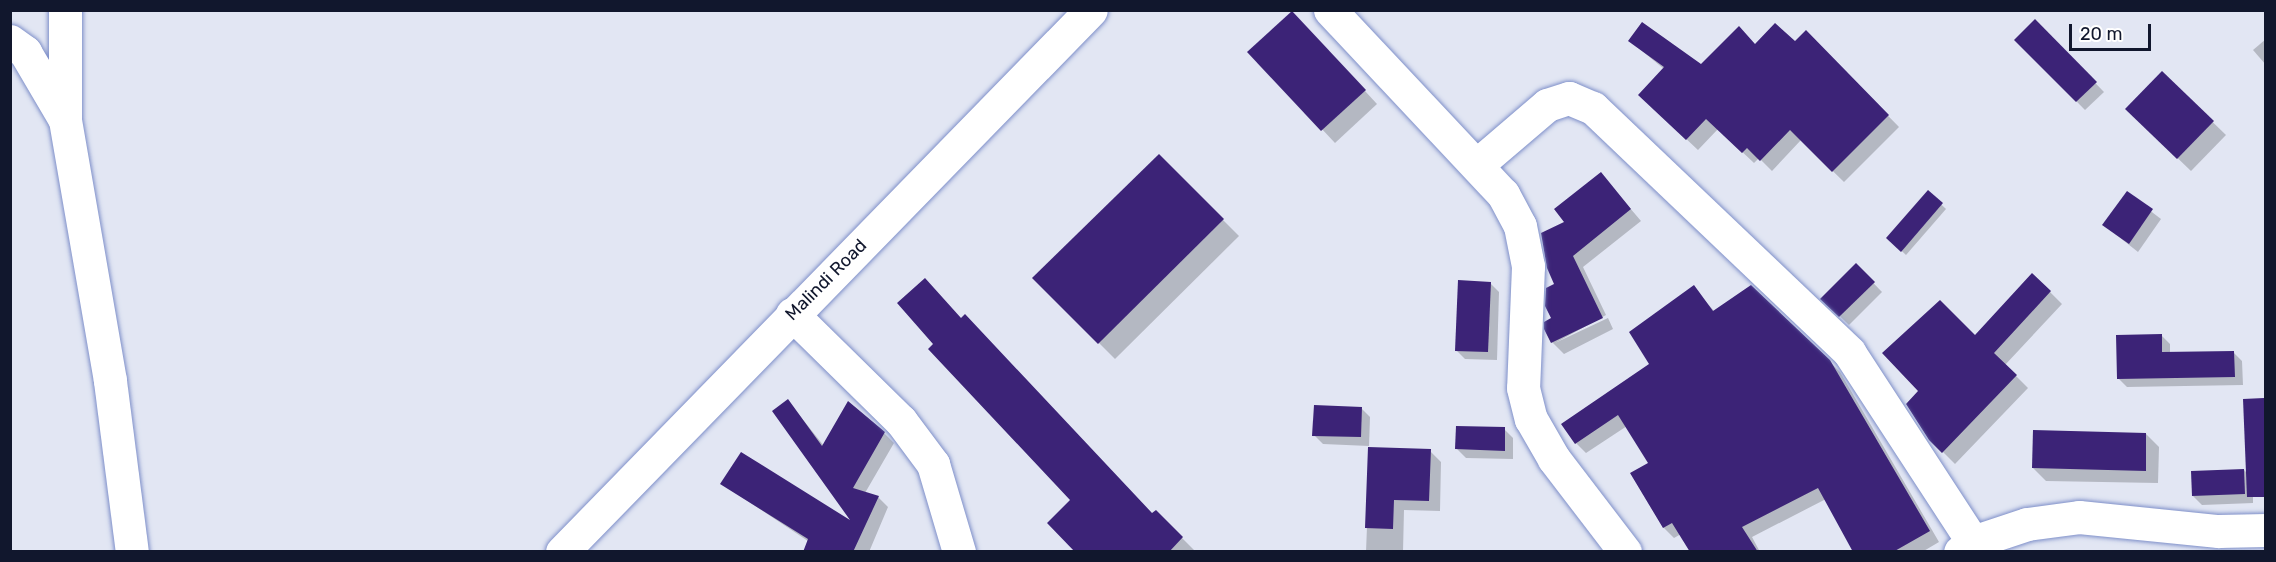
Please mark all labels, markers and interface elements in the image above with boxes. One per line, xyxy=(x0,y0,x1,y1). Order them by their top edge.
scale bar xyxy=(2072,12,2154,50)
text: 20 m xyxy=(2080,23,2122,45)
street label: Malindi Road xyxy=(781,235,871,325)

